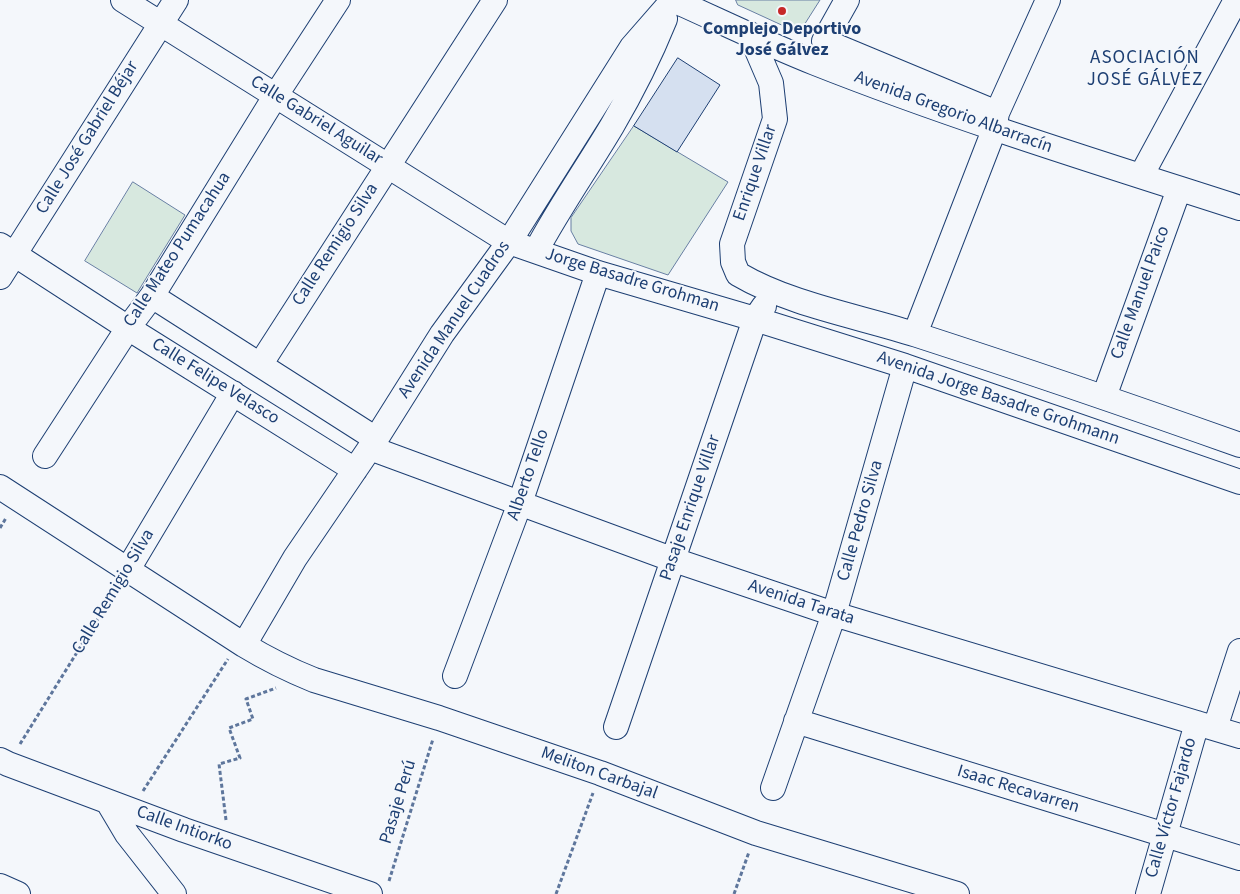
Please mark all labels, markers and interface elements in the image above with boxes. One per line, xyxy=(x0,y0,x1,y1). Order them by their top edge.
marker: Complejo Deportivo José Gálvez xyxy=(776,5,788,17)
place label: Complejo Deportivo José Gálvez xyxy=(703,19,861,62)
district label: ASOCIACIÓN JOSÉ GÁLVEZ xyxy=(1085,48,1205,92)
street label: Calle José Gabriel Béjar xyxy=(32,57,144,219)
street label: Avenida Gregorio Albarracín xyxy=(851,67,1055,159)
street label: Calle Gabriel Aguilar xyxy=(246,72,386,170)
street label: Enrique Villar xyxy=(729,122,783,224)
street label: Calle Mateo Pumacahua xyxy=(120,168,236,332)
street label: Calle Remigio Silva xyxy=(288,180,384,310)
street label: Calle Manuel Paico xyxy=(1107,223,1175,363)
street label: Avenida Manuel Cuadros xyxy=(394,237,516,403)
street label: Jorge Basadre Grohman xyxy=(542,244,722,318)
street label: Calle Felipe Velasco xyxy=(147,334,283,430)
street label: Avenida Jorge Basadre Grohmann xyxy=(874,347,1122,451)
street label: Alberto Tello xyxy=(503,427,555,523)
street label: Pasaje Enrique Villar xyxy=(656,432,726,584)
street label: Calle Pedro Silva xyxy=(833,458,889,584)
street label: Calle Remigio Silva xyxy=(68,526,160,658)
street label: Avenida Tarata xyxy=(745,576,857,630)
street label: Calle Víctor Fajardo xyxy=(1142,735,1202,881)
street label: Meliton Carbajal xyxy=(538,743,660,805)
street label: Pasaje Perú xyxy=(376,757,422,847)
street label: Isaac Recavarren xyxy=(954,761,1082,819)
street label: Calle Intiorko xyxy=(133,802,235,856)

